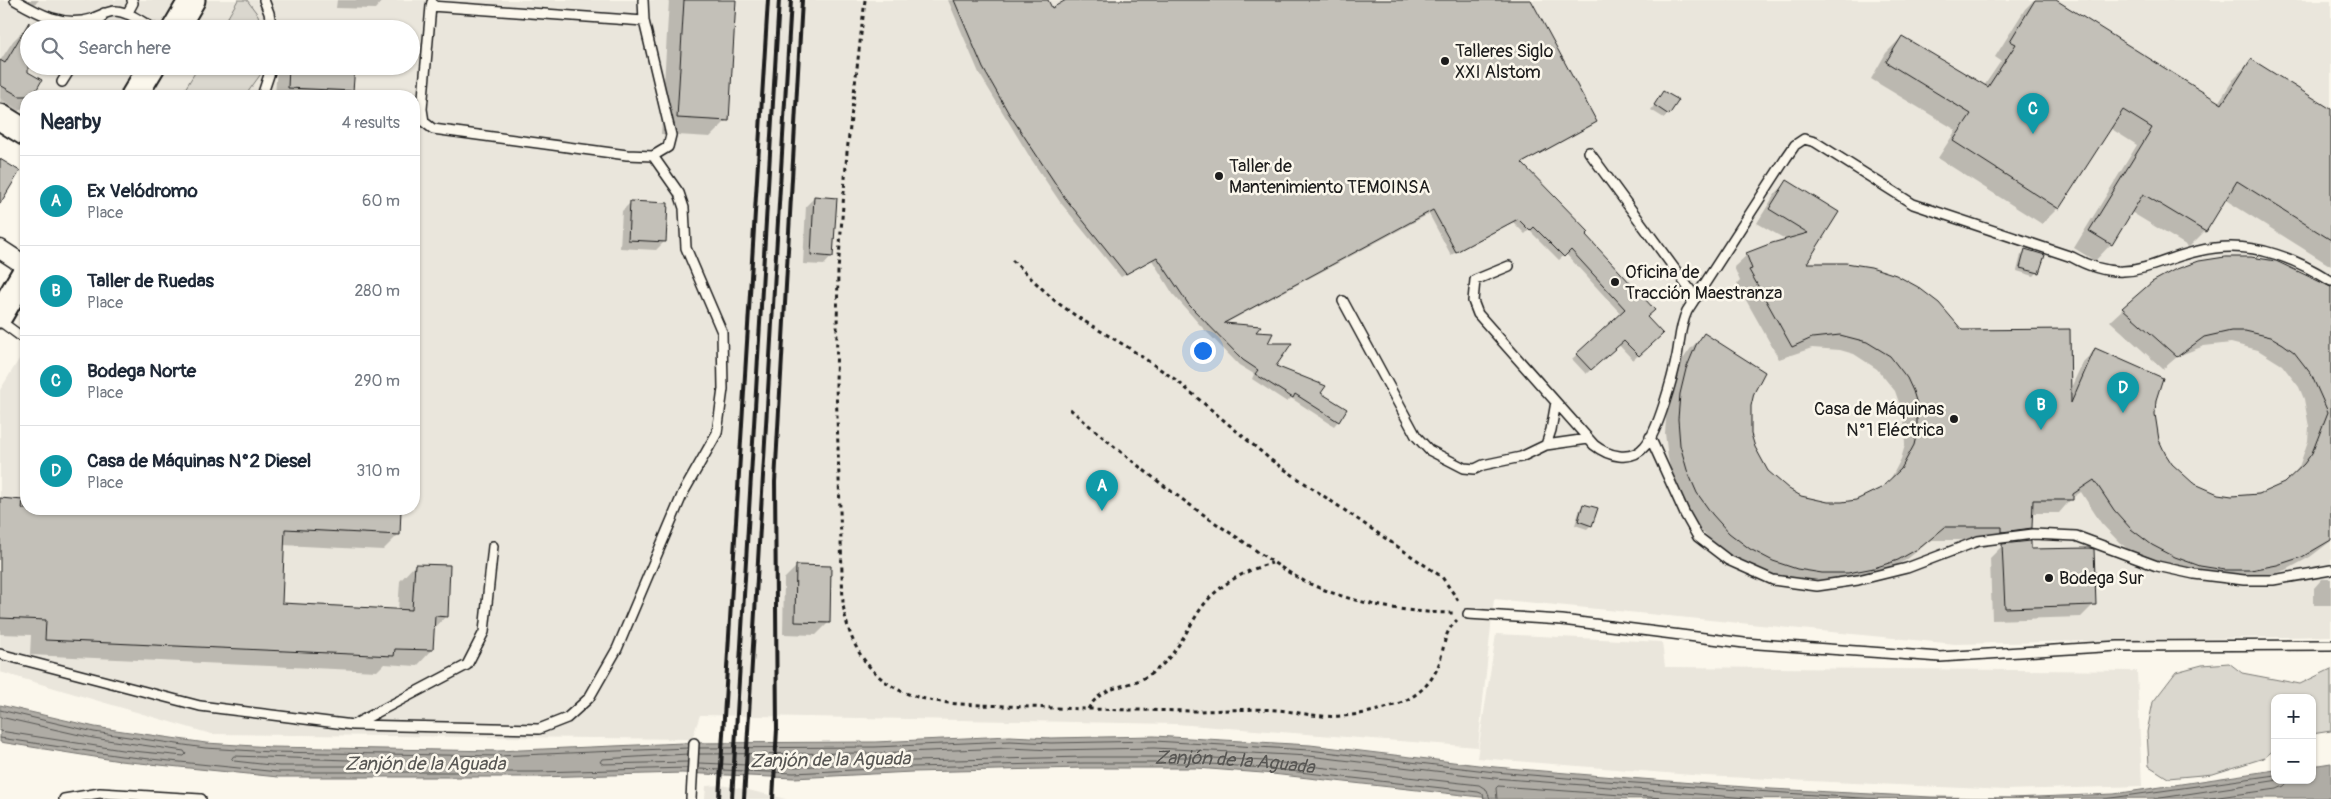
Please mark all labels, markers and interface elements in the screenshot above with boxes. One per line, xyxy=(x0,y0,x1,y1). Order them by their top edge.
search box xyxy=(20,20,420,75)
icon: search xyxy=(38,34,66,62)
text: Search here xyxy=(78,36,171,60)
place label: Talleres Siglo XXI Alstom xyxy=(1455,40,1554,84)
marker: Talleres Siglo XXI Alstom xyxy=(1439,55,1451,67)
pin: C xyxy=(2017,93,2049,134)
text: Nearby xyxy=(40,109,101,136)
text: 4 results xyxy=(342,113,400,133)
place label: Taller de Mantenimiento TEMOINSA xyxy=(1229,155,1431,199)
marker: Taller de Mantenimiento TEMOINSA xyxy=(1213,170,1225,182)
text: Ex Velódromo xyxy=(87,179,198,203)
text: A xyxy=(51,191,61,211)
text: 60 m xyxy=(362,191,400,211)
text: Place xyxy=(87,203,123,223)
place label: Oficina de Tracción Maestranza xyxy=(1625,261,1782,305)
text: Taller de Ruedas xyxy=(87,269,214,293)
marker: Oficina de Tracción Maestranza xyxy=(1609,276,1621,288)
text: B xyxy=(51,281,61,301)
text: 280 m xyxy=(354,281,400,301)
text: Place xyxy=(87,293,123,313)
your location xyxy=(1190,338,1216,364)
text: Bodega Norte xyxy=(87,359,196,383)
text: C xyxy=(51,371,61,391)
text: 290 m xyxy=(354,371,400,391)
pin: D xyxy=(2107,372,2139,413)
text: Place xyxy=(87,383,123,403)
pin: B xyxy=(2025,389,2057,430)
place label: Casa de Máquinas N°1 Eléctrica xyxy=(1814,398,1944,442)
marker: Casa de Máquinas N°1 Eléctrica xyxy=(1948,413,1960,425)
text: Casa de Máquinas N°2 Diesel xyxy=(87,449,311,473)
text: D xyxy=(51,461,61,481)
text: 310 m xyxy=(356,461,400,481)
pin: A xyxy=(1086,470,1118,511)
text: Place xyxy=(87,473,123,493)
place label: Bodega Sur xyxy=(2059,567,2145,590)
marker: Bodega Sur xyxy=(2043,572,2055,584)
map controls xyxy=(2271,694,2316,784)
button: + xyxy=(2271,694,2316,739)
button: − xyxy=(2271,739,2316,784)
water label: Zanjón de la Aguada xyxy=(1154,746,1317,780)
water label: Zanjón de la Aguada xyxy=(750,747,912,773)
water label: Zanjón de la Aguada xyxy=(345,752,506,776)

